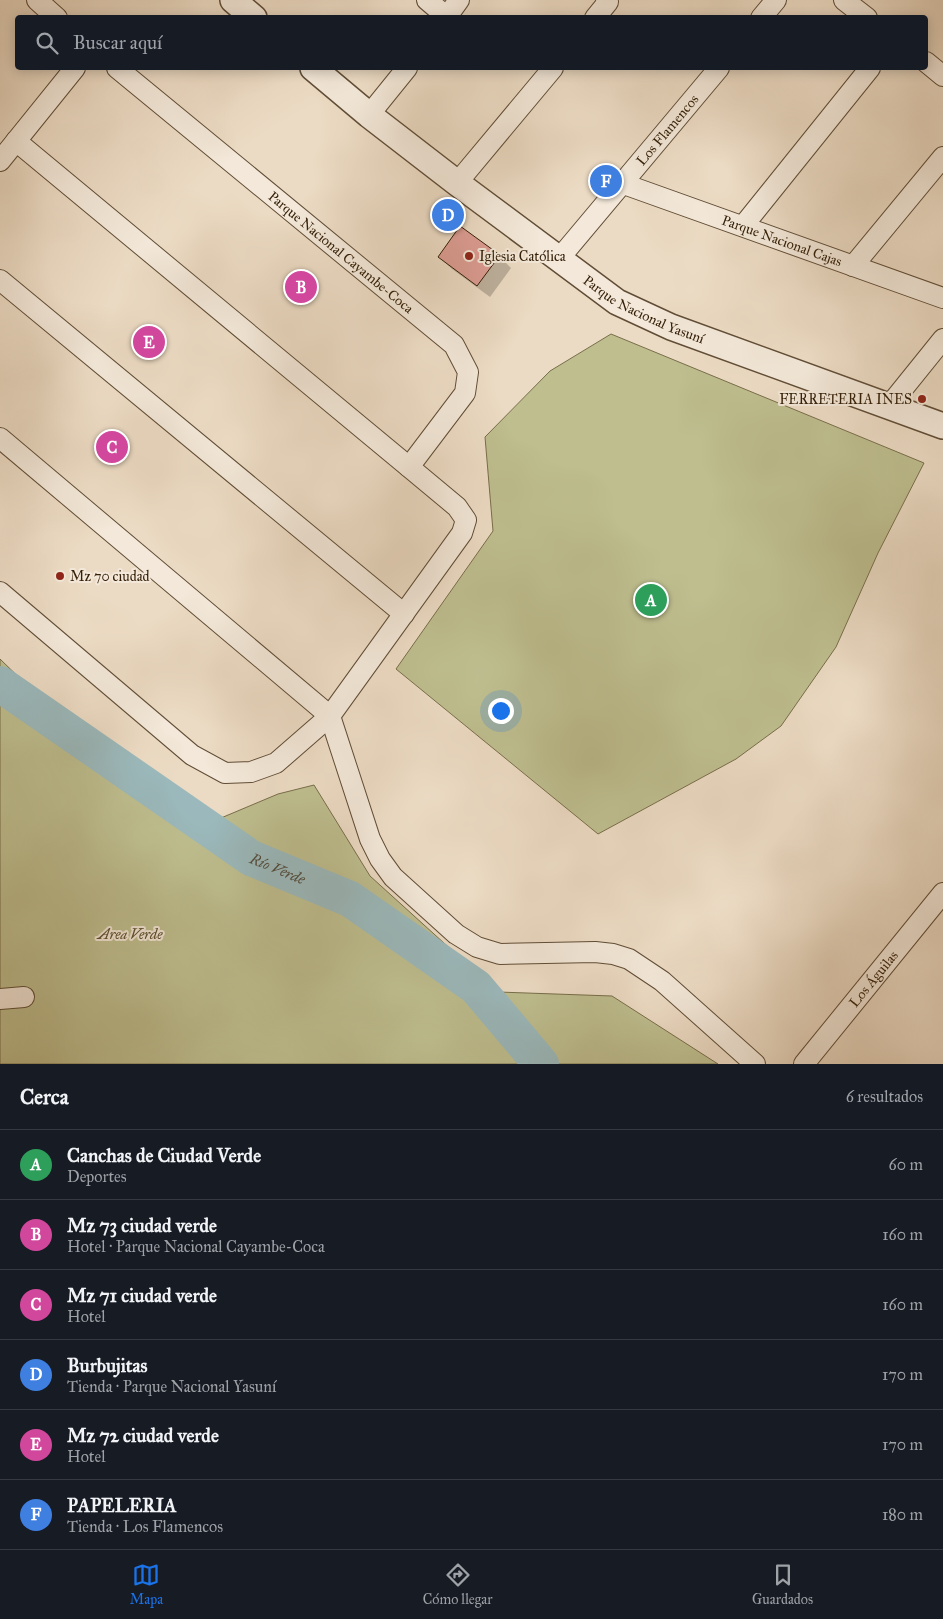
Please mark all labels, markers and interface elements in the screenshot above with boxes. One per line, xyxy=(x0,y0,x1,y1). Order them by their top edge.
search box xyxy=(15,15,928,70)
icon: search xyxy=(33,29,61,57)
text: Buscar aquí xyxy=(73,31,162,54)
street label: Los Flamencos xyxy=(632,91,702,169)
pin: F xyxy=(590,162,622,200)
street label: Parque Nacional Cayambe-Coca xyxy=(265,187,417,317)
pin: D xyxy=(432,196,464,234)
street label: Parque Nacional Cajas xyxy=(720,211,844,270)
place label: Iglesia Católica xyxy=(479,248,566,265)
marker: Iglesia Católica xyxy=(463,250,475,262)
pin: B xyxy=(285,268,317,306)
street label: Parque Nacional Yasuní xyxy=(580,271,708,347)
pin: E xyxy=(133,323,165,361)
place label: FERRETERIA INES xyxy=(779,391,912,408)
marker: FERRETERIA INES xyxy=(916,393,928,405)
pin: C xyxy=(96,428,128,466)
place label: Mz 70 ciudad xyxy=(70,568,150,585)
marker: Mz 70 ciudad xyxy=(54,570,66,582)
pin: A xyxy=(635,581,667,619)
your location xyxy=(488,698,514,724)
water label: Río Verde xyxy=(246,849,308,889)
park label: Area Verde xyxy=(96,926,163,943)
street label: Los Águilas xyxy=(845,947,901,1010)
text: Cerca xyxy=(20,1084,69,1110)
text: 6 resultados xyxy=(846,1087,923,1106)
text: Canchas de Ciudad Verde xyxy=(67,1144,261,1167)
text: A xyxy=(31,1155,41,1174)
text: 60 m xyxy=(889,1155,923,1174)
text: Deportes xyxy=(67,1167,127,1186)
text: Mz 73 ciudad verde xyxy=(67,1214,217,1237)
text: B xyxy=(31,1225,41,1244)
text: 160 m xyxy=(882,1225,923,1244)
text: Hotel · Parque Nacional Cayambe-Coca xyxy=(67,1237,325,1256)
text: Mz 71 ciudad verde xyxy=(67,1284,217,1307)
text: C xyxy=(31,1295,41,1314)
text: 160 m xyxy=(882,1295,923,1314)
text: Hotel xyxy=(67,1307,105,1326)
text: Burbujitas xyxy=(67,1354,148,1377)
text: D xyxy=(30,1365,42,1384)
text: 170 m xyxy=(882,1365,923,1384)
text: Tienda · Parque Nacional Yasuní xyxy=(67,1377,276,1396)
text: Mz 72 ciudad verde xyxy=(67,1424,219,1447)
text: E xyxy=(30,1435,42,1454)
text: 170 m xyxy=(882,1435,923,1454)
text: Hotel xyxy=(67,1447,105,1466)
text: PAPELERIA xyxy=(67,1494,177,1517)
text: F xyxy=(31,1505,41,1524)
text: 180 m xyxy=(882,1505,923,1524)
text: Tienda · Los Flamencos xyxy=(67,1517,223,1536)
tab: Mapa xyxy=(130,1561,163,1608)
tab: Cómo llegar xyxy=(423,1561,492,1608)
tab: Guardados xyxy=(752,1561,813,1608)

